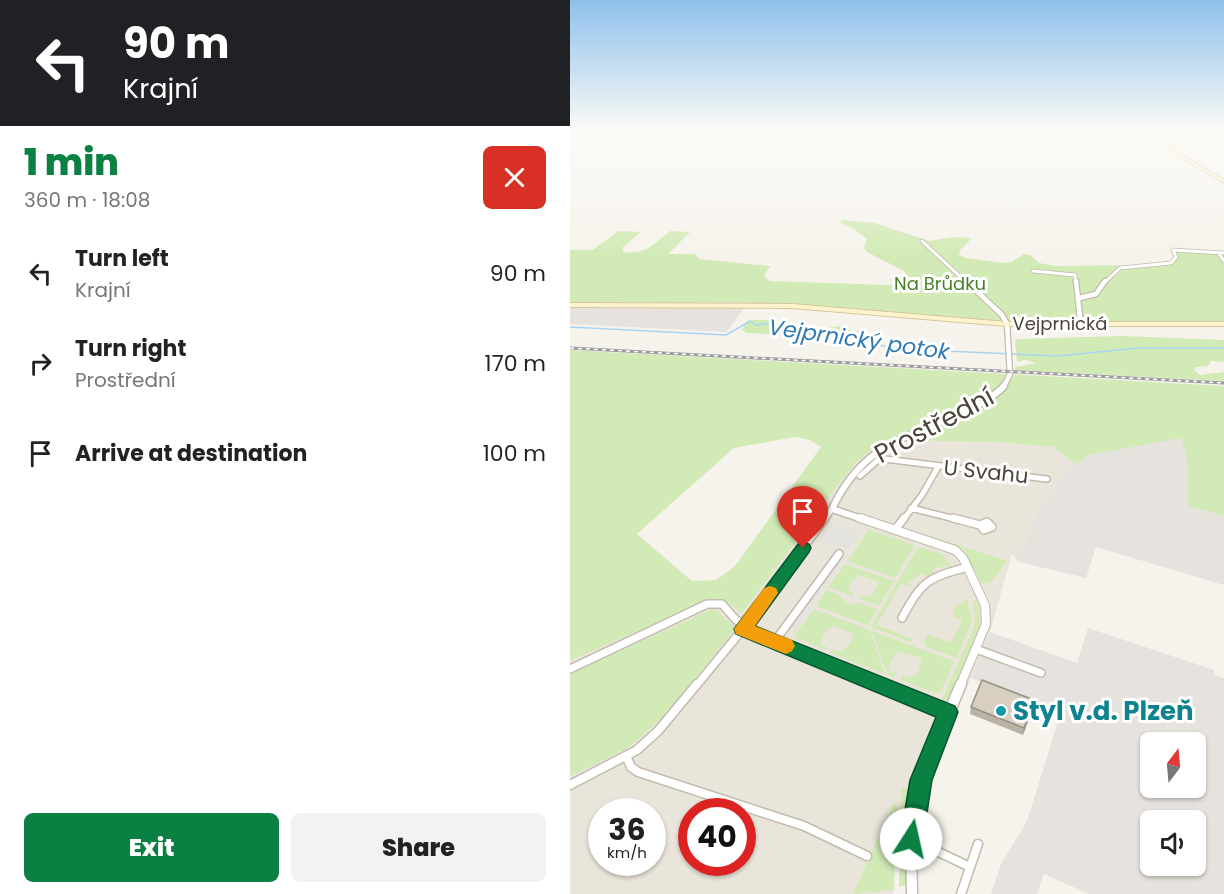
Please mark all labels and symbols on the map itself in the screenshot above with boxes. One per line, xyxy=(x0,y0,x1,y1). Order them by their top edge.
park label: Na Brůdku xyxy=(894,271,986,296)
water label: Vejprnický potok xyxy=(766,311,953,368)
street label: Vejprnická xyxy=(1013,311,1108,336)
street label: Prostřední xyxy=(868,378,1000,472)
street label: U Svahu xyxy=(942,453,1030,490)
pin xyxy=(777,486,828,548)
place label: Styl v.d. Plzeň xyxy=(1013,693,1194,729)
marker: Styl v.d. Plzeň xyxy=(994,704,1008,718)
north arrow xyxy=(1140,732,1206,798)
speed limit sign: 40 xyxy=(678,798,756,876)
position arrow xyxy=(879,807,943,871)

